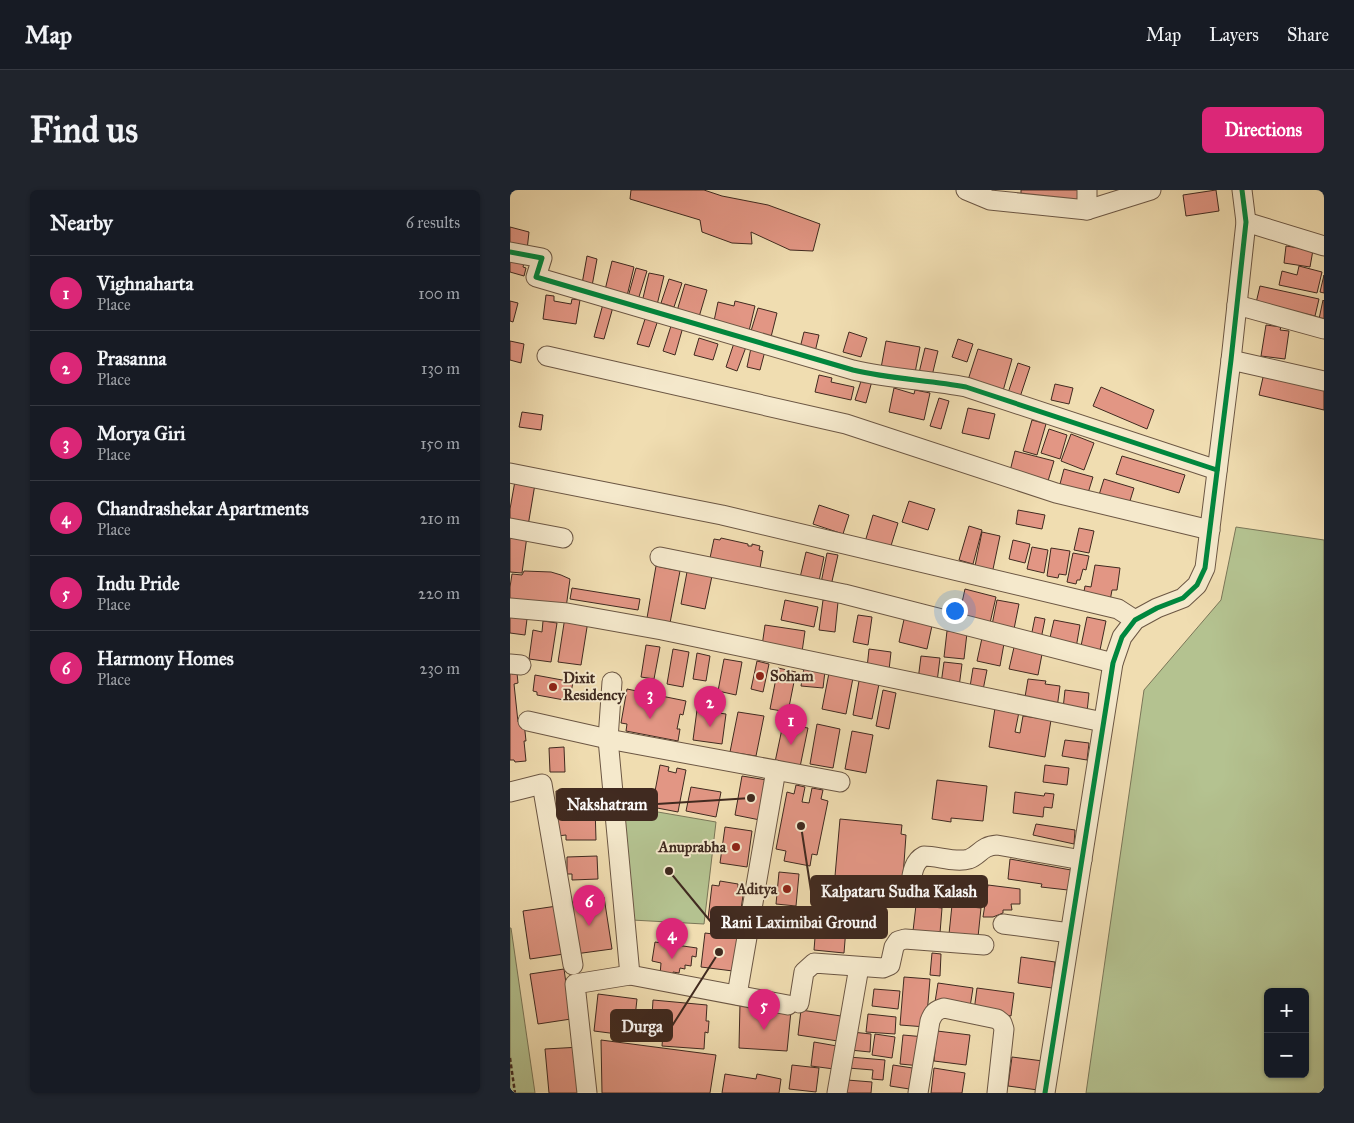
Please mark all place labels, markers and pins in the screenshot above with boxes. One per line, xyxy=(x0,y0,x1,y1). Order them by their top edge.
place label: Soham xyxy=(770,667,814,685)
place label: Dixit Residency xyxy=(563,669,625,705)
marker: Soham xyxy=(754,670,766,682)
pin: 3 xyxy=(634,678,666,719)
marker: Dixit Residency xyxy=(547,681,559,693)
pin: 2 xyxy=(694,686,726,727)
pin: 1 xyxy=(775,704,807,745)
callout: Nakshatram xyxy=(557,789,657,820)
place label: Anuprabha xyxy=(658,838,727,857)
marker: Anuprabha xyxy=(730,841,742,853)
callout: Kalpataru Sudha Kalash xyxy=(811,876,987,907)
place label: Aditya xyxy=(736,880,778,899)
marker: Aditya xyxy=(781,883,793,895)
pin: 6 xyxy=(573,885,605,926)
callout: Rani Laximibai Ground xyxy=(711,907,887,938)
pin: 4 xyxy=(656,918,688,959)
pin: 5 xyxy=(748,989,780,1030)
callout: Durga xyxy=(611,1010,672,1041)

